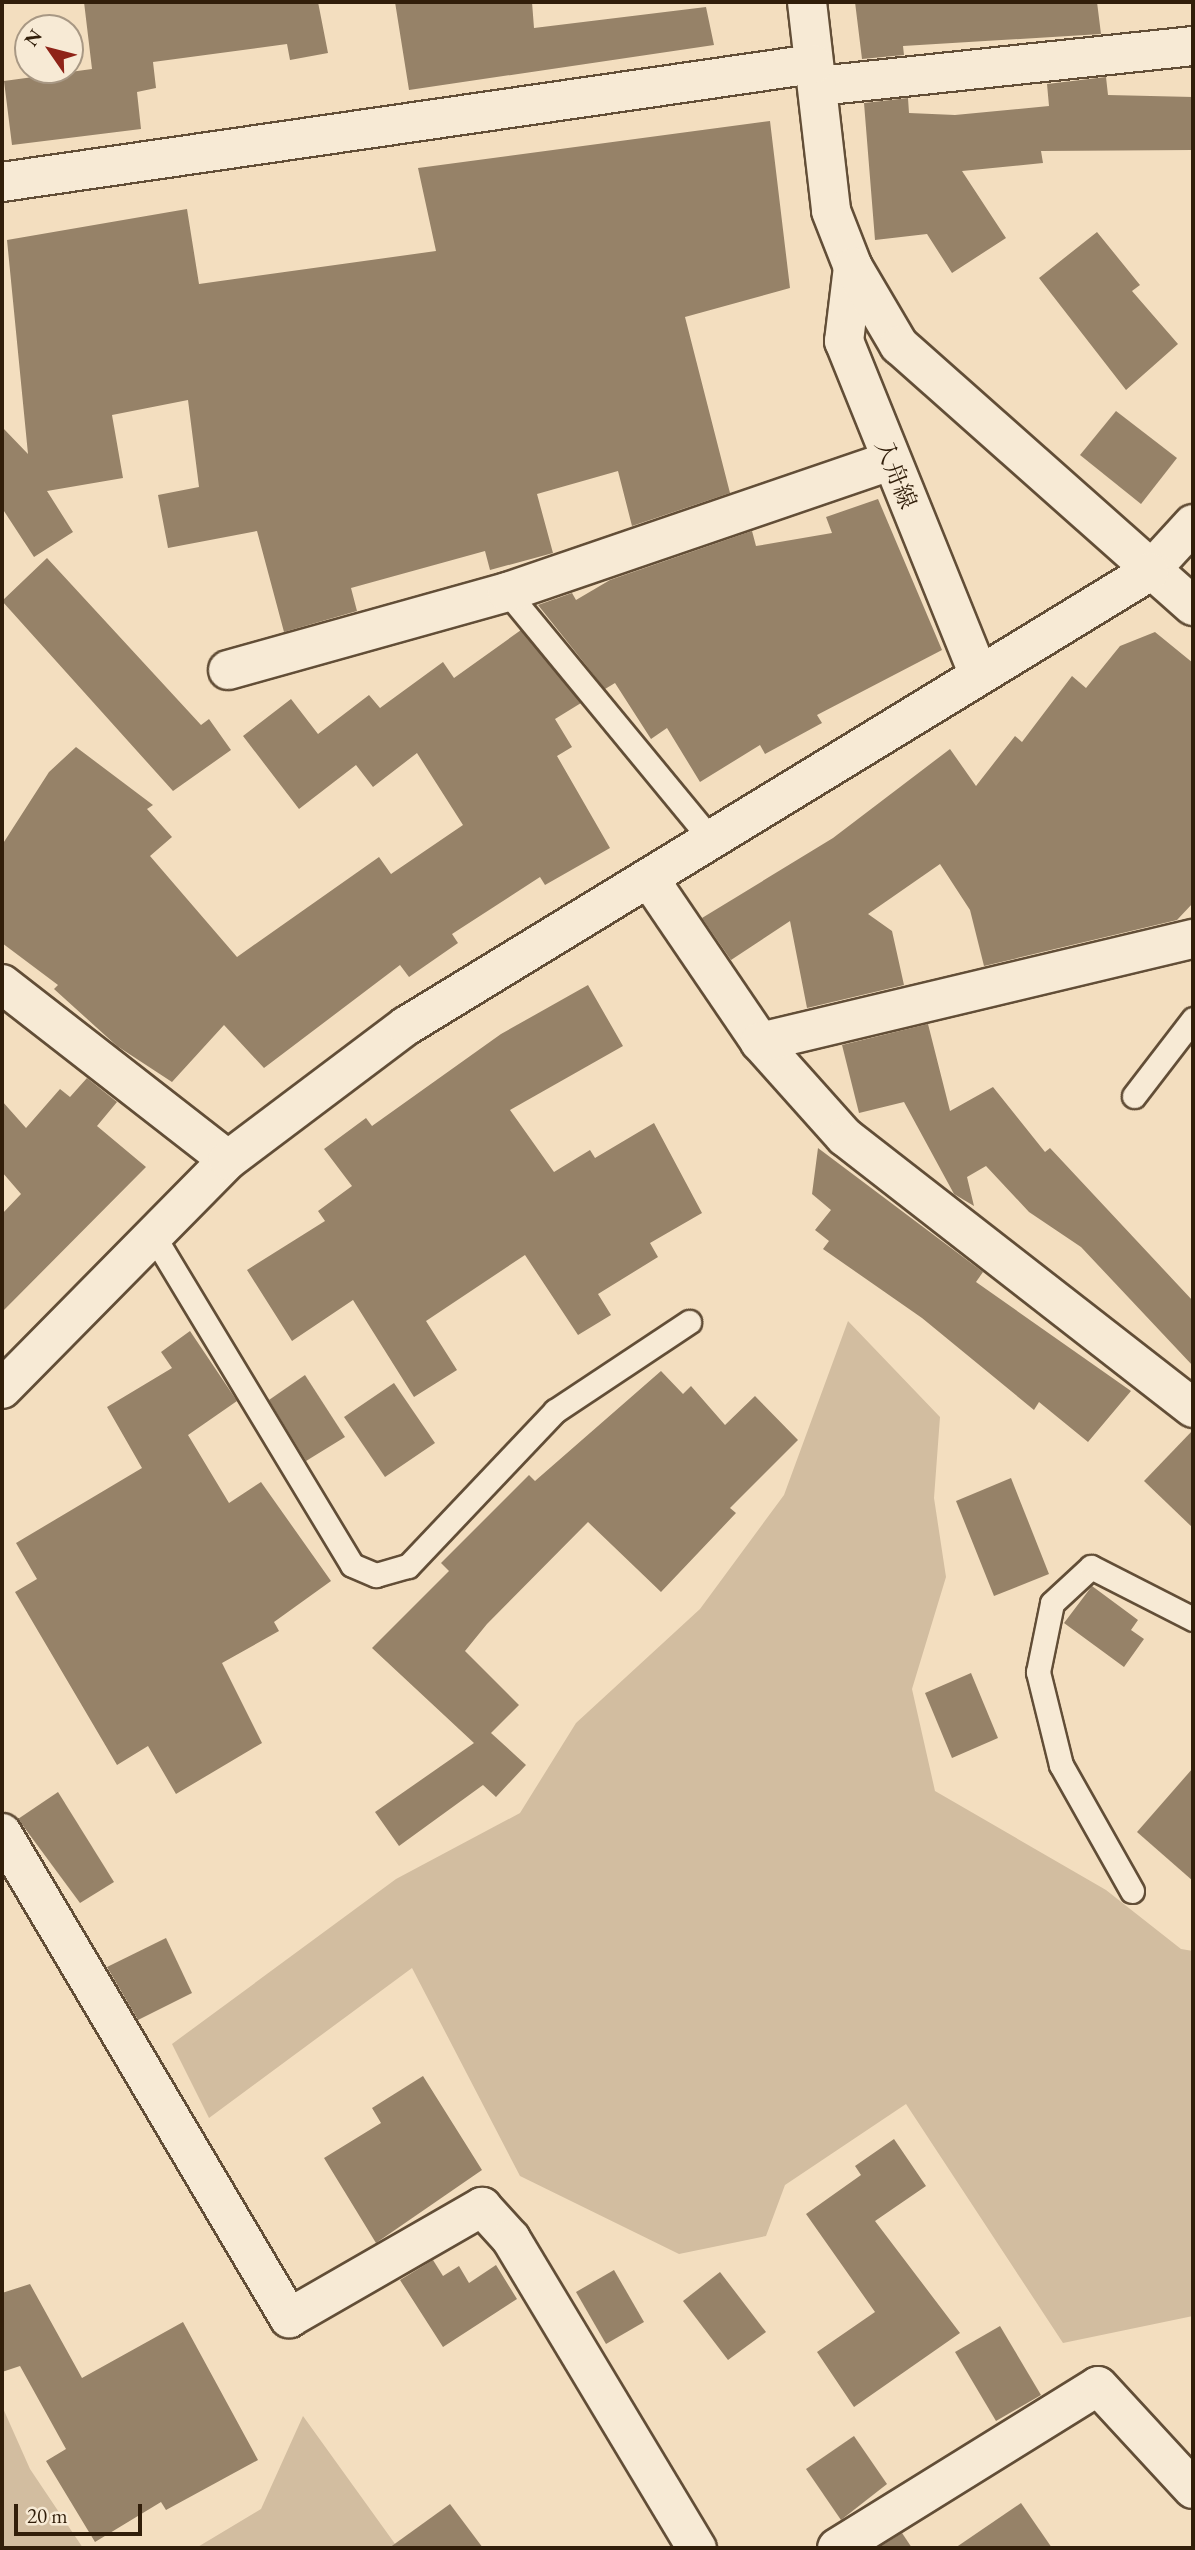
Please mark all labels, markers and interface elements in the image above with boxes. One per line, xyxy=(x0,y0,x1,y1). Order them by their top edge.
north arrow xyxy=(14,14,84,84)
text: N xyxy=(18,24,48,51)
street label: 入舟線 xyxy=(869,435,923,513)
scale bar xyxy=(18,2490,145,2534)
text: 20 m xyxy=(27,2502,68,2529)

